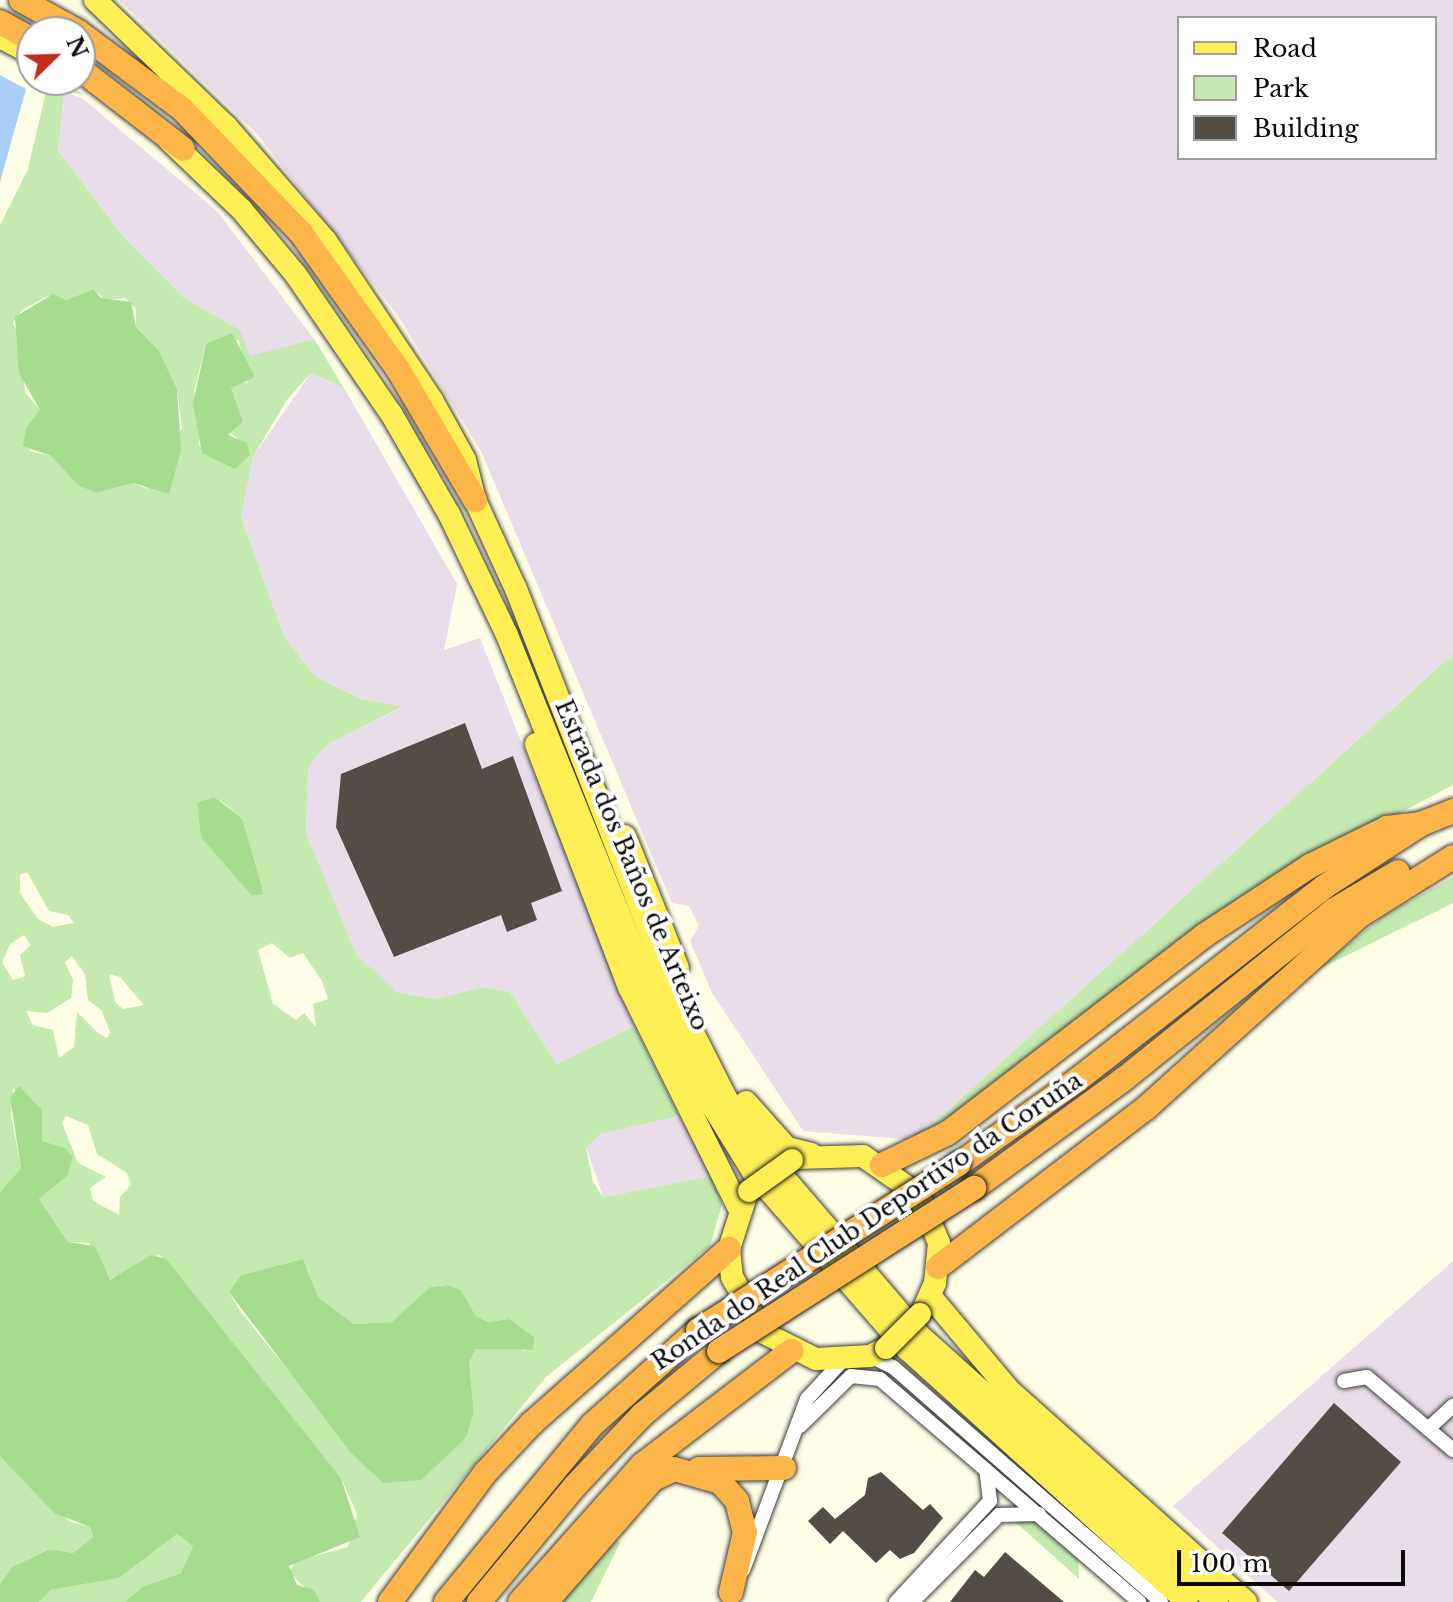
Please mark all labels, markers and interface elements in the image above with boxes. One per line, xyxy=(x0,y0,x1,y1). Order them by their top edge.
north arrow xyxy=(16,16,96,96)
legend xyxy=(1177,16,1437,160)
text: N xyxy=(60,32,93,62)
text: Road xyxy=(1253,34,1317,63)
text: Park xyxy=(1253,74,1309,103)
text: Building xyxy=(1253,114,1359,143)
street label: Estrada dos Baños de Arteixo xyxy=(549,695,715,1035)
street label: Ronda do Real Club Deportivo da Coruña xyxy=(646,1066,1088,1376)
scale bar xyxy=(1181,1534,1409,1584)
text: 100 m xyxy=(1191,1549,1269,1578)

